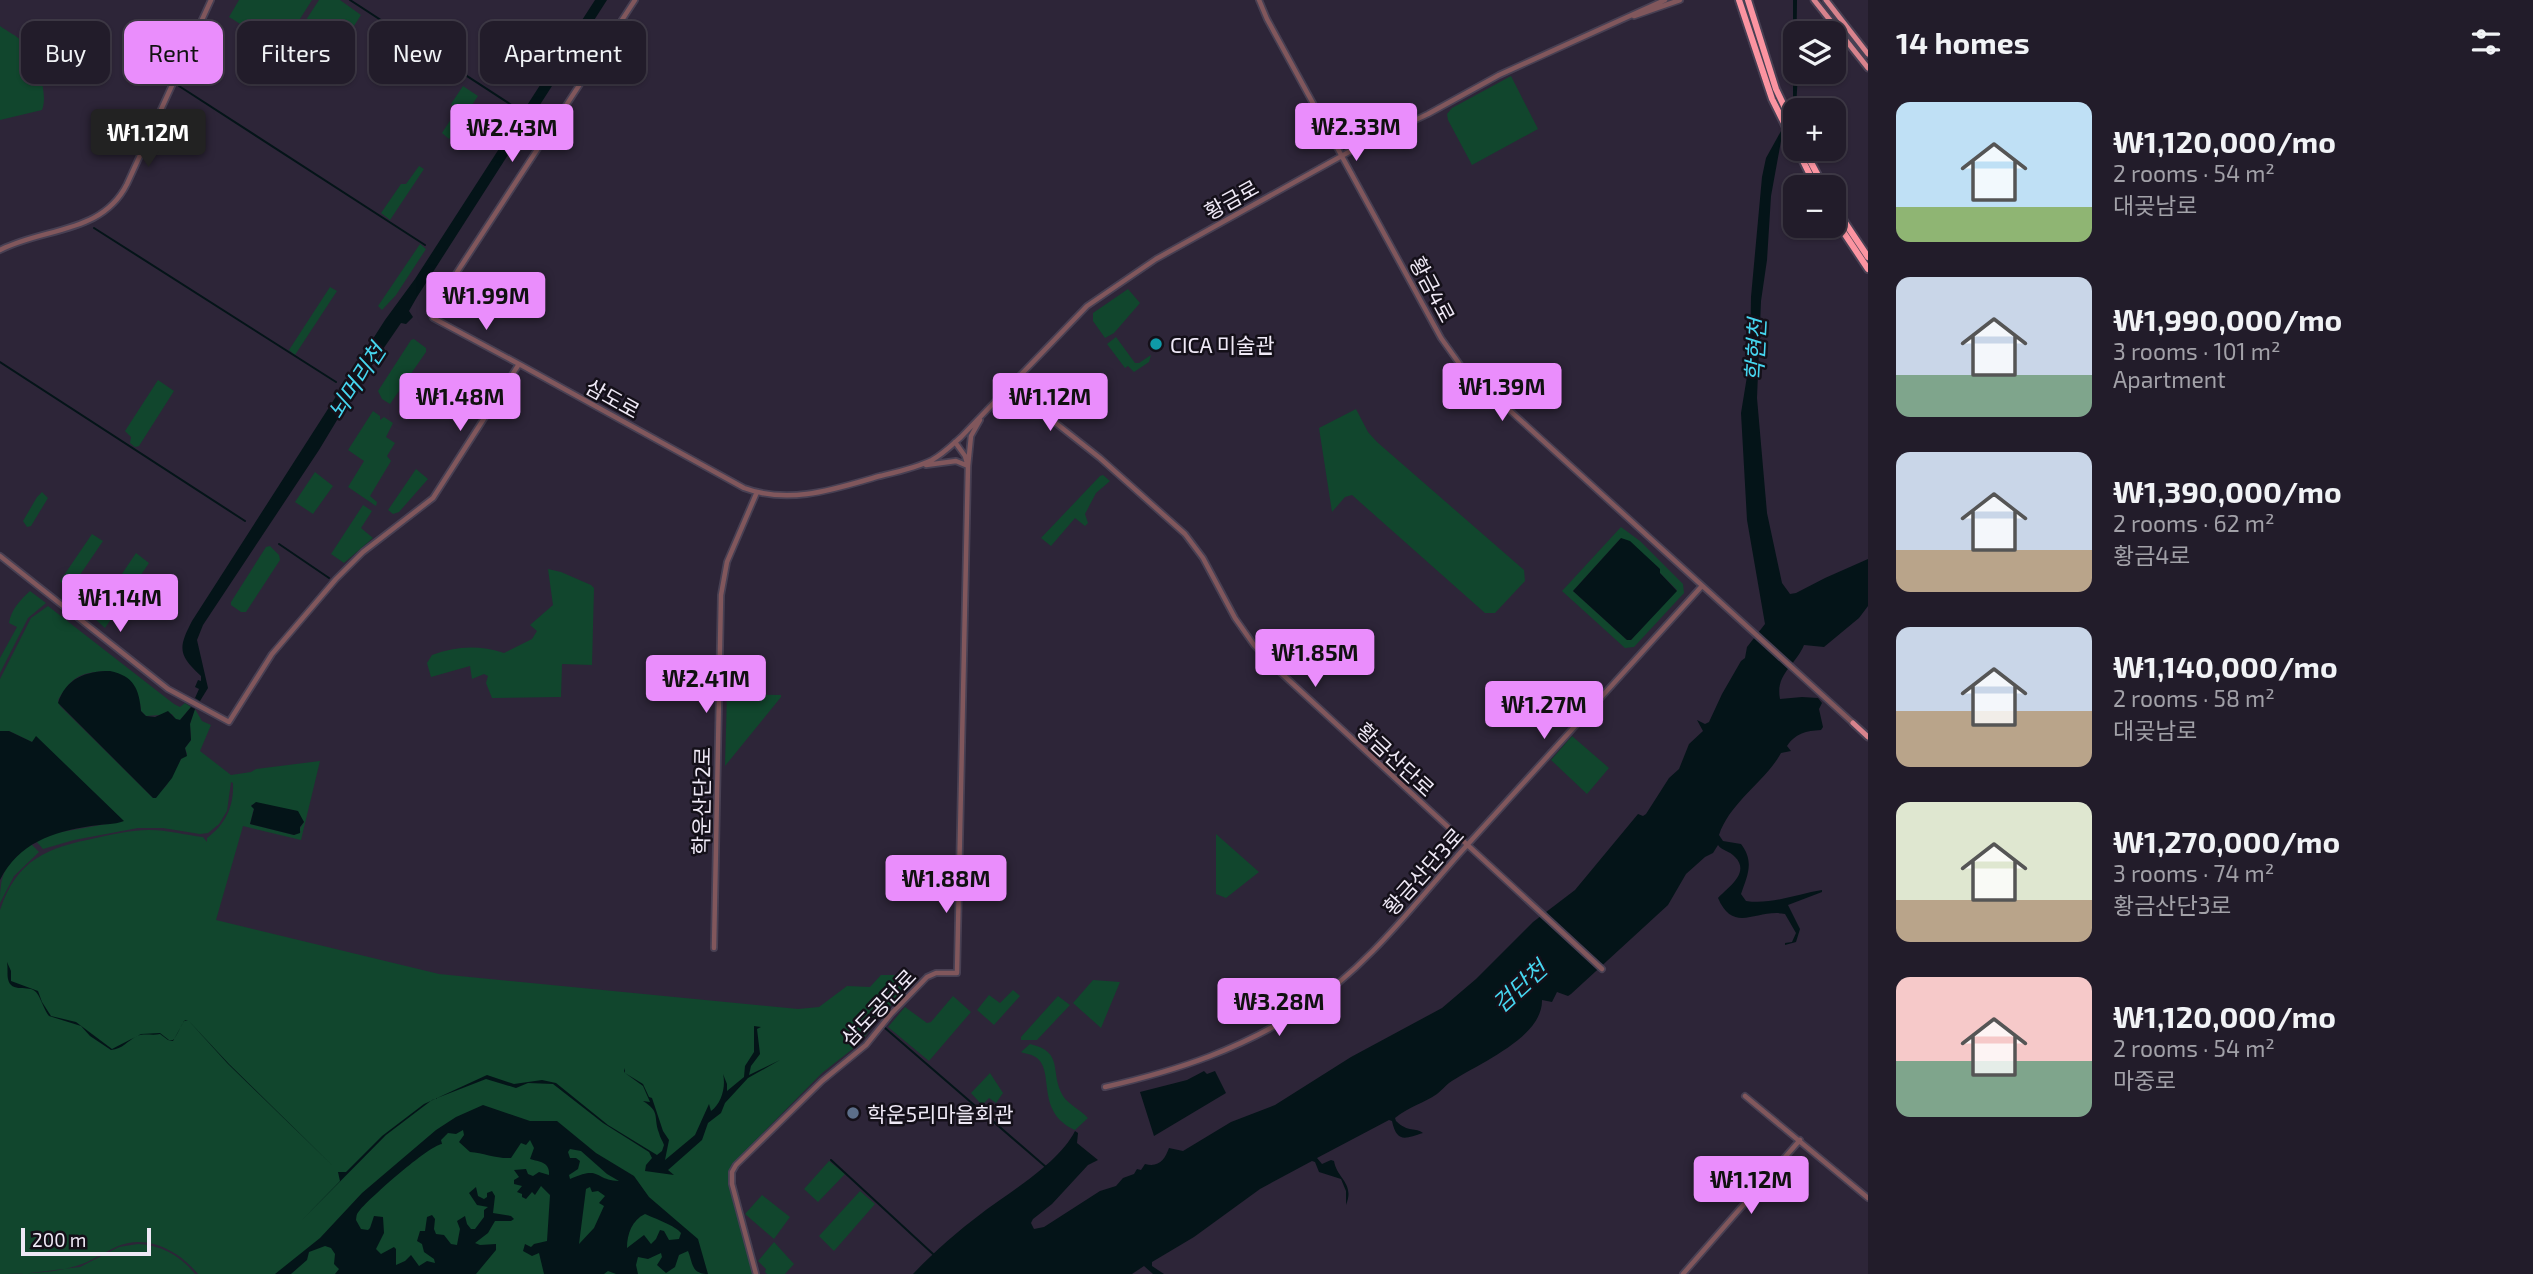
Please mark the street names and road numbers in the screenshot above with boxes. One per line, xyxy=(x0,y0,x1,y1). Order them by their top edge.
street label: 황금로 xyxy=(1200,174,1262,224)
street label: 황금4로 xyxy=(1405,252,1461,326)
street label: 삼도로 xyxy=(582,373,644,423)
street label: 황금산단로 xyxy=(1352,717,1440,801)
street label: 학운산단2로 xyxy=(688,747,714,855)
street label: 황금산단3로 xyxy=(1377,822,1469,920)
street label: 삼도공단로 xyxy=(835,964,921,1050)

